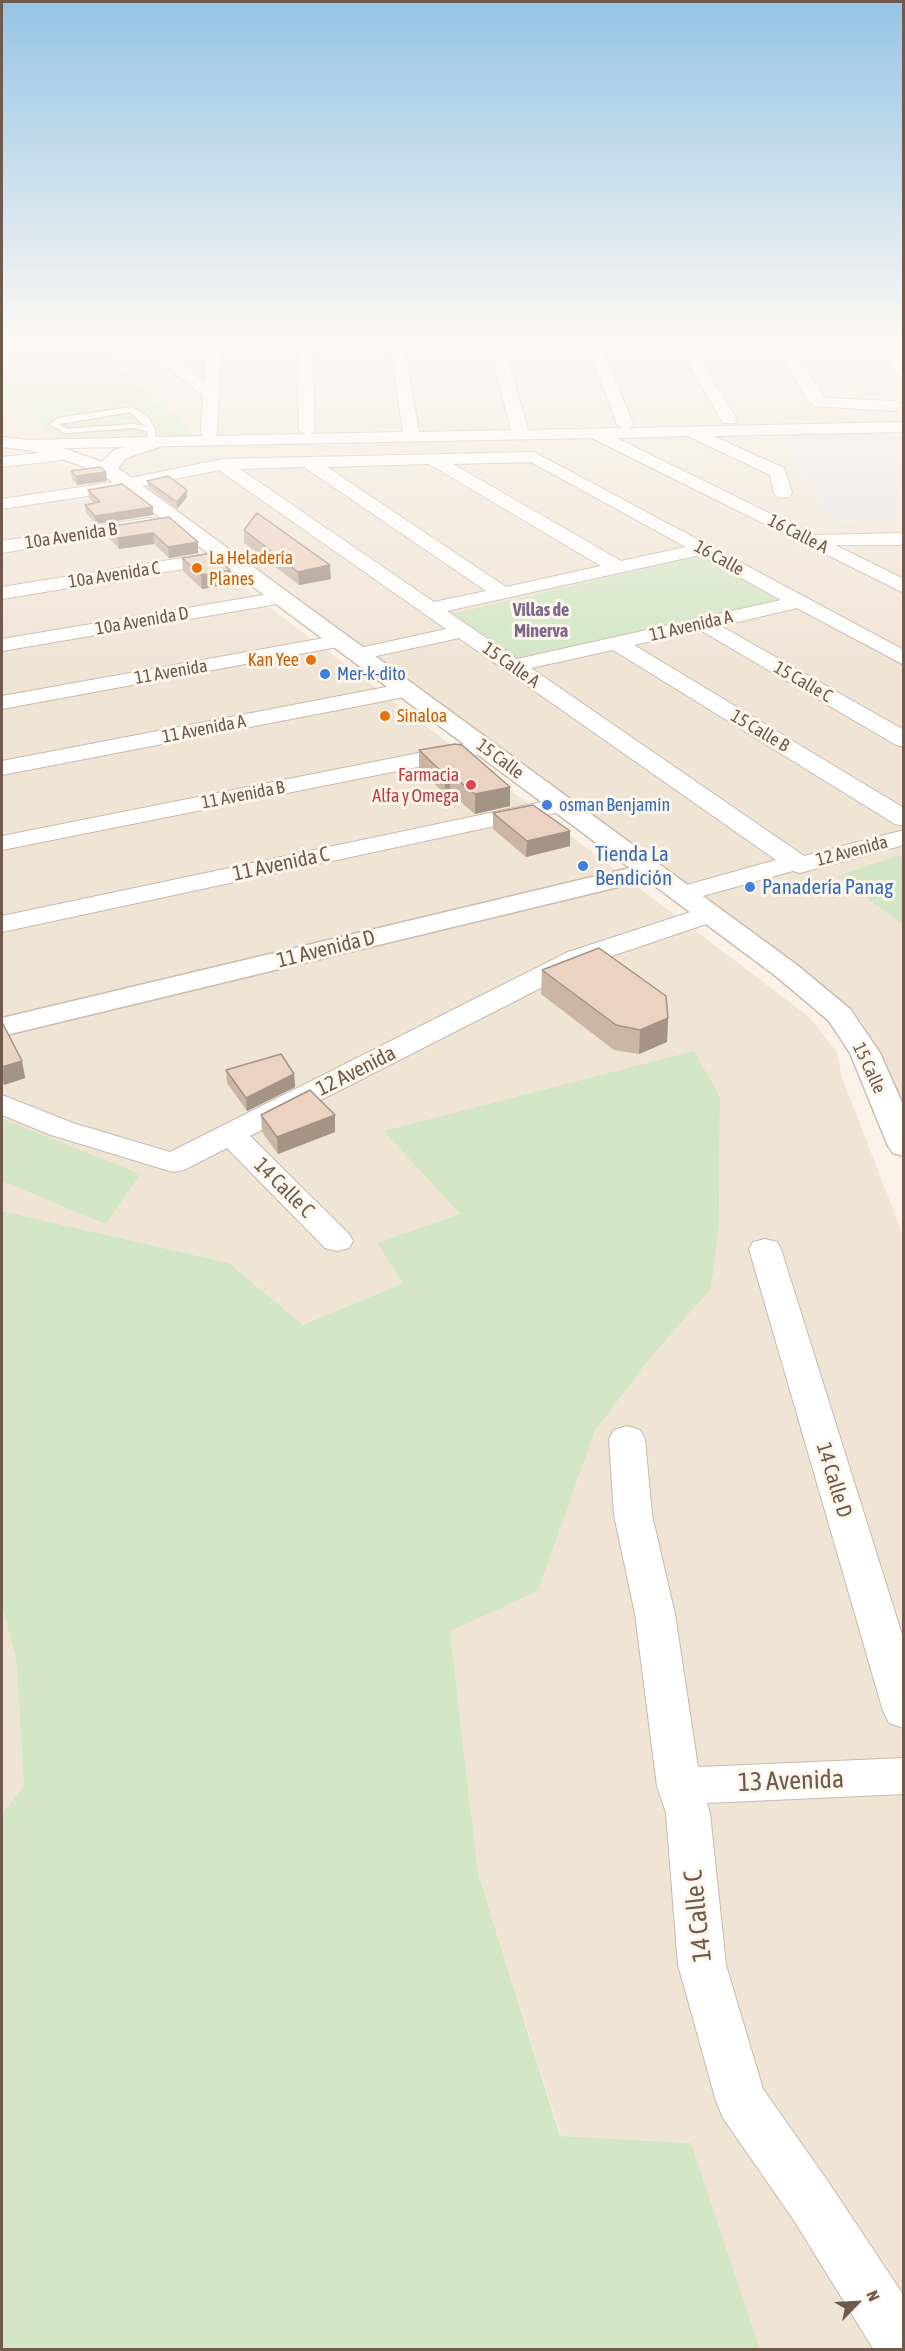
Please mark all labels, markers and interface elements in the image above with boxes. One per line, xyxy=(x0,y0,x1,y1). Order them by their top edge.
street label: 16 Calle A xyxy=(764,510,832,558)
street label: 10a Avenida B xyxy=(24,518,118,554)
street label: 16 Calle xyxy=(690,536,748,580)
place label: La Heladería Planes xyxy=(209,547,293,590)
street label: 10a Avenida C xyxy=(67,557,161,593)
marker: La Heladería Planes xyxy=(190,561,204,575)
district label: Villas de Minerva xyxy=(513,599,569,642)
street label: 10a Avenida D xyxy=(94,602,190,640)
street label: 11 Avenida A xyxy=(647,606,735,646)
street label: 15 Calle A xyxy=(478,638,544,692)
place label: Kan Yee xyxy=(248,649,299,671)
marker: Kan Yee xyxy=(304,653,318,667)
street label: 11 Avenida xyxy=(133,655,209,689)
street label: 15 Calle C xyxy=(770,657,836,707)
place label: Mer-k-dito xyxy=(337,663,406,685)
marker: Mer-k-dito xyxy=(318,667,332,681)
place label: Sinaloa xyxy=(397,705,447,727)
street label: 15 Calle B xyxy=(727,705,793,757)
marker: Sinaloa xyxy=(378,709,392,723)
street label: 11 Avenida A xyxy=(160,710,248,748)
street label: 15 Calle xyxy=(472,734,528,784)
place label: Farmacia Alfa y Omega xyxy=(372,764,459,806)
street label: 11 Avenida B xyxy=(200,776,286,814)
marker: Farmacia Alfa y Omega xyxy=(464,778,478,792)
place label: osman Benjamín xyxy=(559,794,670,816)
marker: osman Benjamín xyxy=(540,798,554,812)
street label: 12 Avenida xyxy=(814,831,890,871)
street label: 11 Avenida C xyxy=(230,841,332,887)
place label: Tienda La Bendición xyxy=(595,841,672,891)
marker: Tienda La Bendición xyxy=(576,859,590,873)
place label: Panadería Panag xyxy=(762,874,893,900)
marker: Panadería Panag xyxy=(743,880,757,894)
street label: 11 Avenida D xyxy=(274,925,378,973)
street label: 15 Calle xyxy=(848,1039,890,1097)
street label: 12 Avenida xyxy=(312,1040,400,1102)
street label: 14 Calle C xyxy=(249,1153,319,1223)
street label: 14 Calle D xyxy=(811,1440,857,1520)
street label: 13 Avenida xyxy=(737,1764,845,1798)
street label: 14 Calle C xyxy=(678,1868,718,1964)
north arrow xyxy=(827,2273,887,2333)
text: N xyxy=(863,2288,884,2304)

